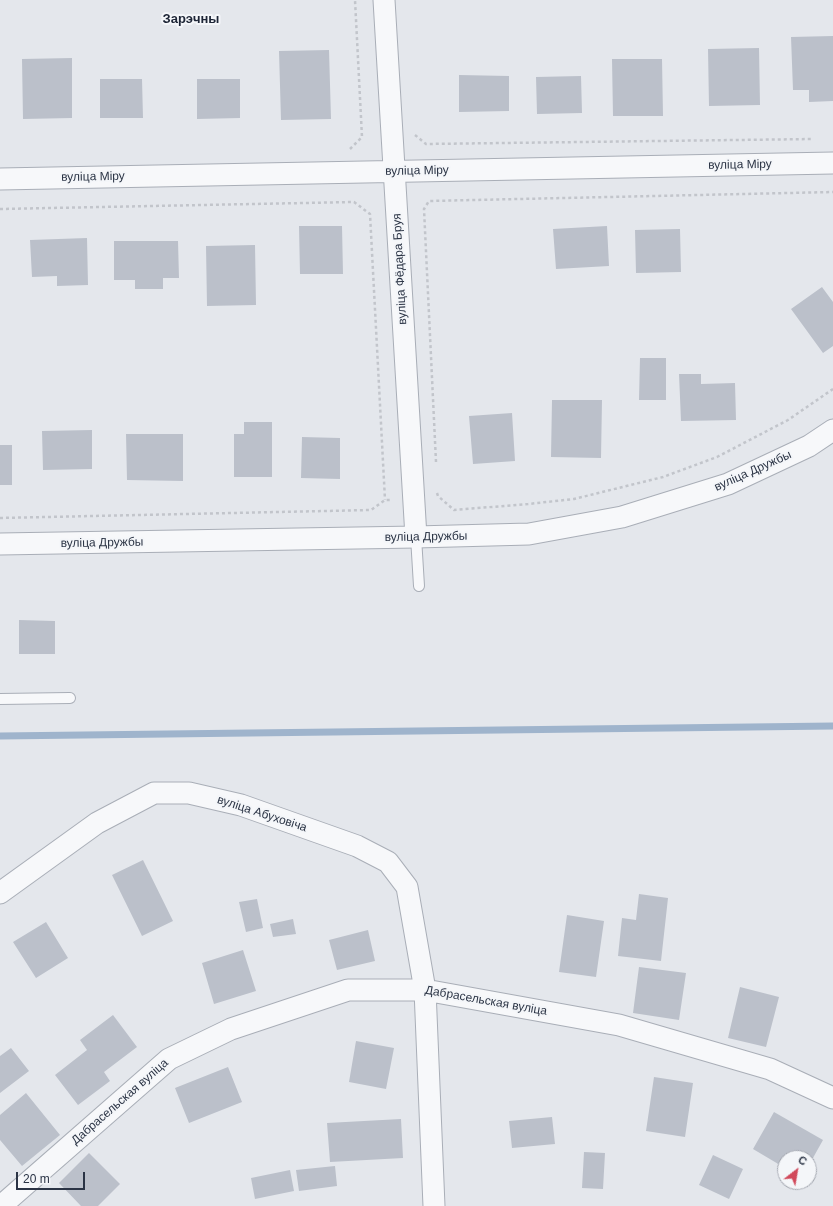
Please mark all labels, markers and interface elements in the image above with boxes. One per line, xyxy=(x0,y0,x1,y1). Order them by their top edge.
district label: Зарэчны xyxy=(163,11,219,27)
street label: вуліца Міру xyxy=(708,157,772,173)
street label: вуліца Міру xyxy=(385,163,449,179)
street label: вуліца Міру xyxy=(61,169,125,185)
street label: вуліца Фёдара Бруя xyxy=(390,213,410,325)
street label: вуліца Дружбы xyxy=(712,448,794,494)
street label: вуліца Дружбы xyxy=(384,529,468,545)
street label: вуліца Дружбы xyxy=(60,535,144,551)
street label: вуліца Абуховіча xyxy=(215,793,309,835)
street label: Дабрасельская вуліца xyxy=(424,983,548,1019)
street label: Дабрасельская вуліца xyxy=(69,1056,171,1148)
north arrow xyxy=(777,1150,817,1190)
text: С xyxy=(796,1153,809,1168)
scale bar xyxy=(18,1164,87,1190)
text: 20 m xyxy=(23,1172,50,1186)

